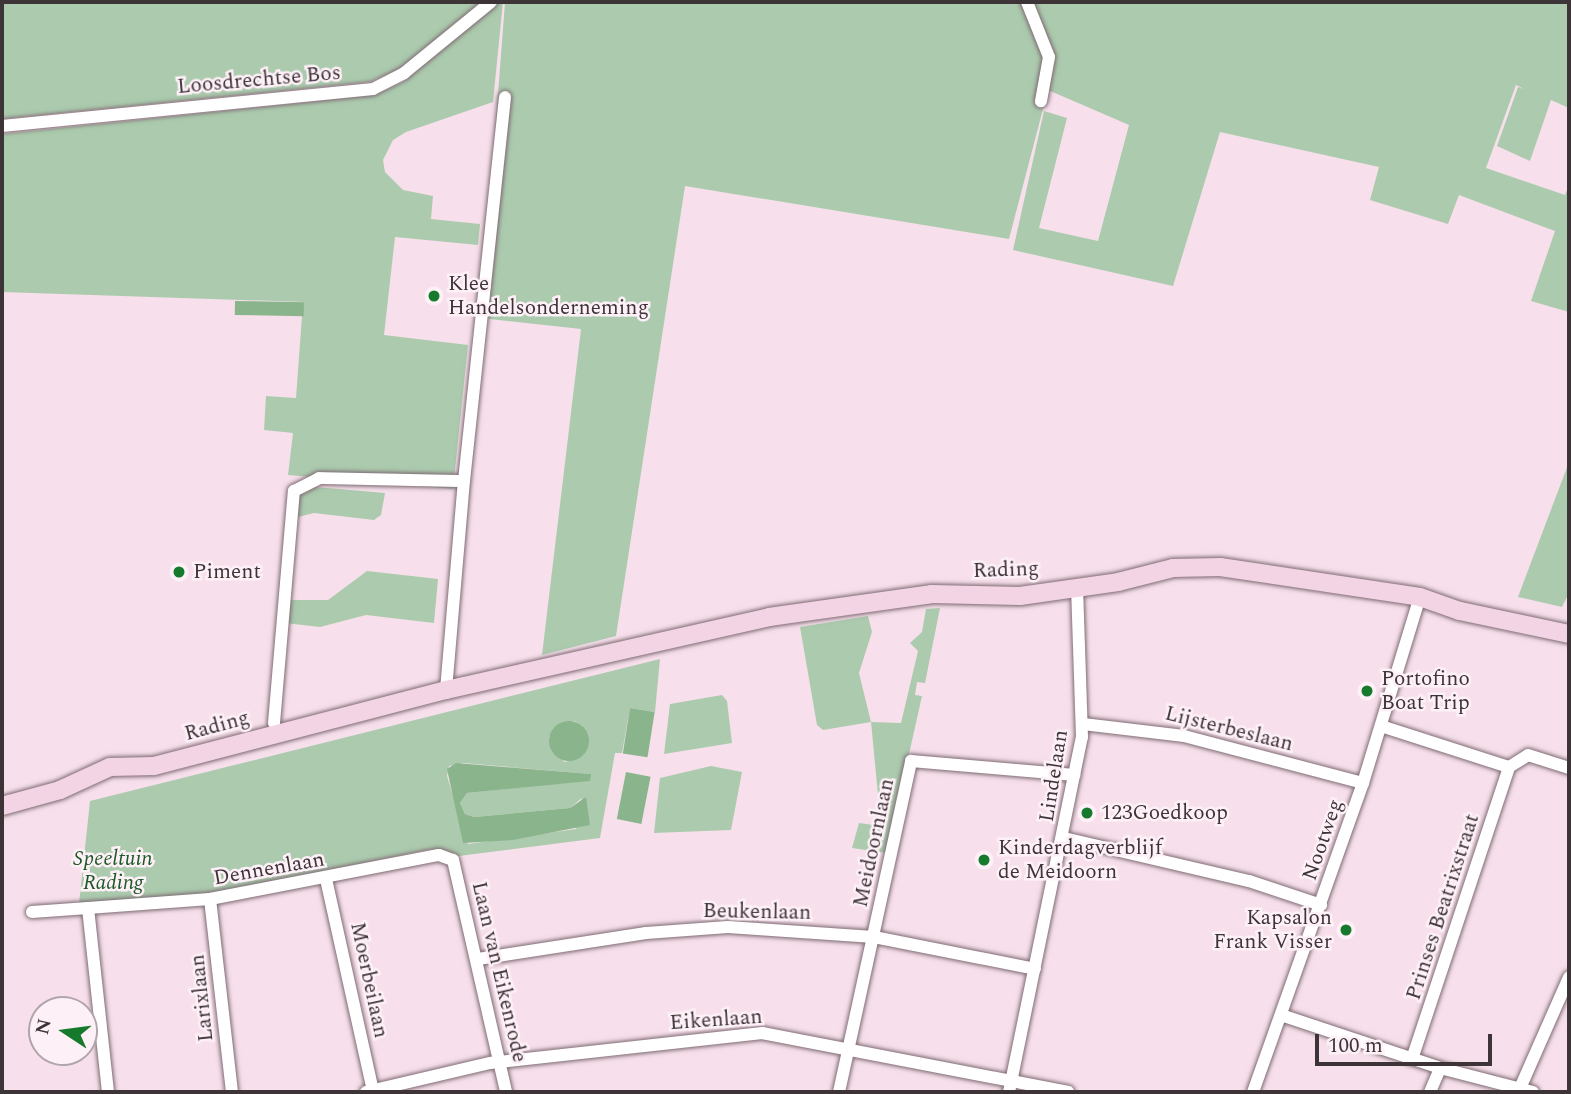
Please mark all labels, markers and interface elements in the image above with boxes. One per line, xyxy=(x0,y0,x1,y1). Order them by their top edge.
street label: Loosdrechtse Bos xyxy=(176,60,342,100)
place label: Klee Handelsonderneming xyxy=(448,271,649,321)
marker: Klee Handelsonderneming xyxy=(426,288,442,304)
street label: Rading xyxy=(972,556,1040,584)
place label: Piment xyxy=(193,559,261,585)
marker: Piment xyxy=(171,564,187,580)
place label: Portofino Boat Trip xyxy=(1381,666,1470,716)
marker: Portofino Boat Trip xyxy=(1359,683,1375,699)
street label: Lijsterbeslaan xyxy=(1162,701,1296,757)
street label: Rading xyxy=(182,705,252,747)
street label: Lindelaan xyxy=(1034,728,1074,824)
street label: Meidoornlaan xyxy=(848,776,900,910)
street label: Nootweg xyxy=(1297,796,1349,884)
place label: 123Goedkoop xyxy=(1101,800,1228,826)
marker: 123Goedkoop xyxy=(1079,805,1095,821)
street label: Prinses Beatrixstraat xyxy=(1401,811,1485,1003)
place label: Kinderdagverblijf de Meidoorn xyxy=(998,835,1162,885)
park label: Speeltuin Rading xyxy=(73,846,153,896)
street label: Dennenlaan xyxy=(212,847,326,891)
marker: Kinderdagverblijf de Meidoorn xyxy=(976,852,992,868)
street label: Laan van Eikenrode xyxy=(466,879,532,1065)
street label: Beukenlaan xyxy=(702,898,812,926)
place label: Kapsalon Frank Visser xyxy=(1213,905,1332,955)
street label: Moerbeilaan xyxy=(344,920,394,1040)
marker: Kapsalon Frank Visser xyxy=(1338,922,1354,938)
street label: Larixlaan xyxy=(185,953,219,1043)
north arrow xyxy=(28,996,98,1066)
street label: Eikenlaan xyxy=(669,1004,763,1036)
text: N xyxy=(28,1016,60,1037)
scale bar xyxy=(1319,1020,1496,1064)
text: 100 m xyxy=(1328,1030,1383,1062)

